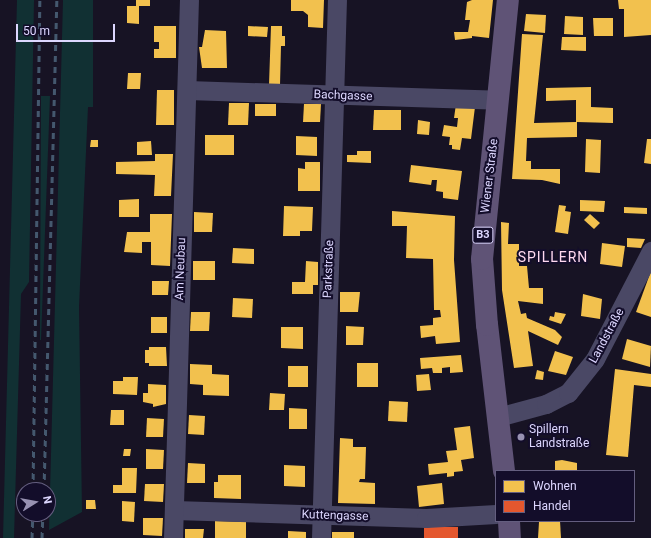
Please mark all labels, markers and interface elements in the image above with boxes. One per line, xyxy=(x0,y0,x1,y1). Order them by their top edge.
scale bar xyxy=(18,16,117,42)
text: 50 m xyxy=(23,24,50,38)
street label: Bachgasse xyxy=(313,88,373,104)
street label: Wiener Straße xyxy=(478,138,502,214)
road number: B3 xyxy=(472,226,494,244)
street label: Am Neubau xyxy=(173,237,189,301)
street label: Parkstraße xyxy=(321,240,337,298)
district label: SPILLERN xyxy=(518,249,588,265)
street label: Landstraße xyxy=(586,306,628,366)
place label: Spillern Landstraße xyxy=(529,423,589,451)
marker: Spillern Landstraße xyxy=(516,432,526,442)
legend xyxy=(495,470,635,522)
text: Wohnen xyxy=(533,479,577,493)
north arrow xyxy=(16,482,56,522)
text: N xyxy=(40,495,54,505)
text: Handel xyxy=(533,499,571,513)
street label: Kuttengasse xyxy=(301,508,369,524)

